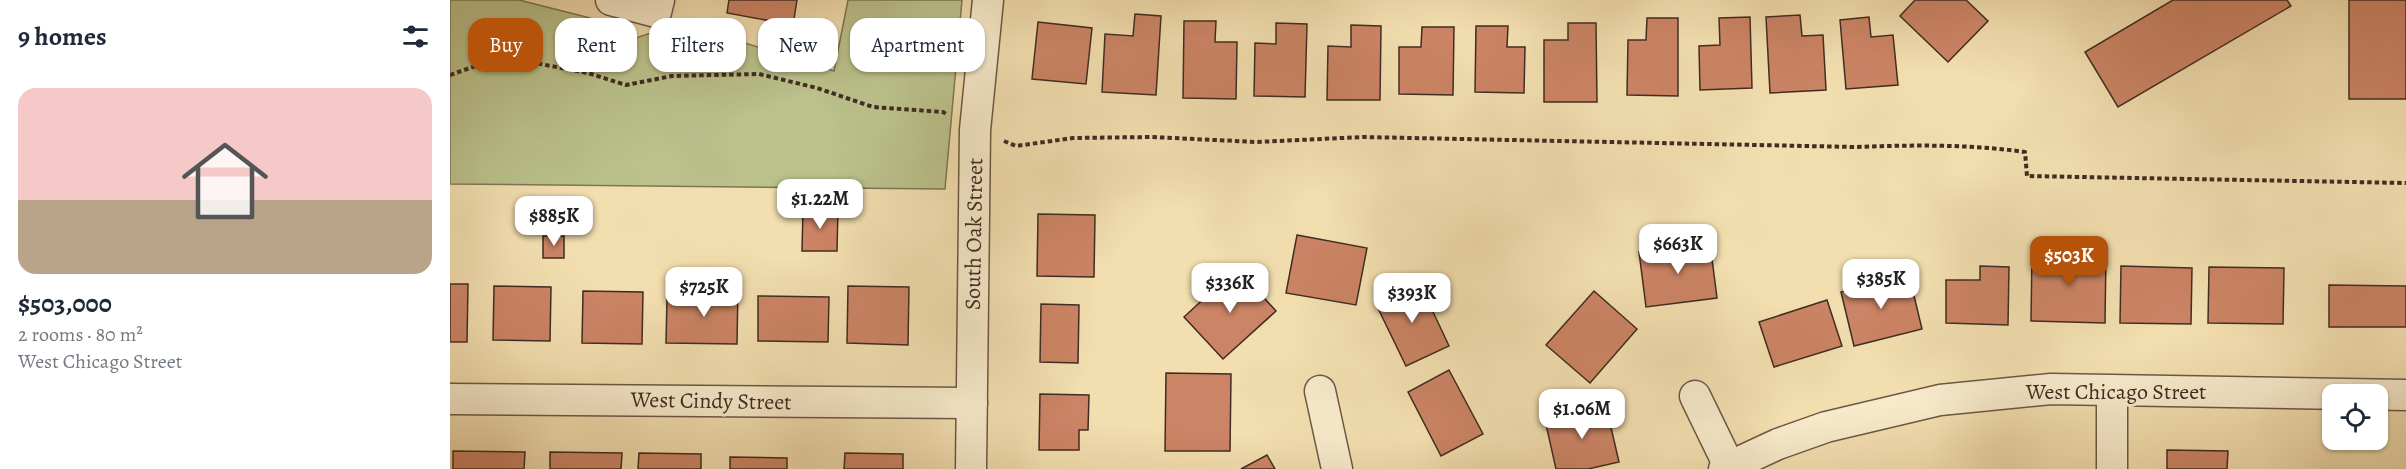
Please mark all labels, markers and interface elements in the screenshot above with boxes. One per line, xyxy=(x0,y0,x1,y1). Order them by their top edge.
chip: Buy xyxy=(468,18,543,72)
chip: Rent xyxy=(555,18,637,72)
chip: Filters xyxy=(649,18,746,72)
chip: New xyxy=(758,18,838,72)
chip: Apartment xyxy=(850,18,985,72)
text: 9 homes xyxy=(18,19,107,54)
icon: filters xyxy=(399,20,432,53)
icon: home xyxy=(171,127,279,235)
street label: South Oak Street xyxy=(958,158,990,310)
pin: $1.22M xyxy=(771,179,869,230)
text: $1.22M xyxy=(791,185,849,212)
pin: $885K xyxy=(512,196,596,247)
text: $885K xyxy=(529,202,579,229)
pin: $663K xyxy=(1636,224,1720,275)
text: $663K xyxy=(1653,230,1703,257)
pin: $503K xyxy=(2027,236,2111,287)
text: $503K xyxy=(2044,242,2094,269)
pin: $385K xyxy=(1839,259,1923,310)
pin: $336K xyxy=(1188,263,1272,314)
text: $385K xyxy=(1856,265,1906,292)
pin: $725K xyxy=(662,267,746,318)
text: $336K xyxy=(1206,269,1255,296)
text: $725K xyxy=(679,273,729,300)
pin: $393K xyxy=(1370,273,1454,324)
text: $393K xyxy=(1388,279,1436,306)
text: $503,000 xyxy=(18,286,112,321)
text: 2 rooms · 80 m² xyxy=(18,321,143,348)
text: West Chicago Street xyxy=(18,348,182,375)
street label: West Chicago Street xyxy=(2025,377,2206,407)
map controls xyxy=(2322,384,2388,450)
button: locate xyxy=(2322,384,2388,450)
street label: West Cindy Street xyxy=(629,385,792,417)
pin: $1.06M xyxy=(1533,389,1631,440)
text: $1.06M xyxy=(1553,395,1611,422)

